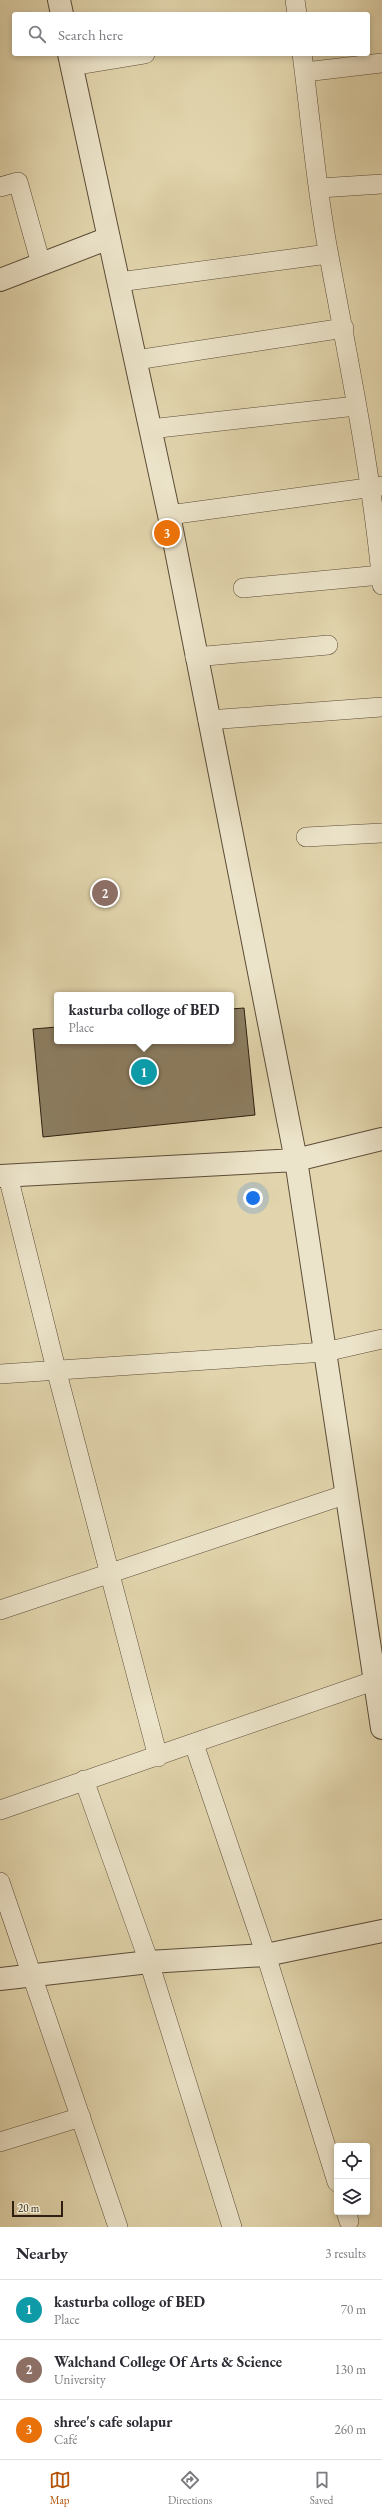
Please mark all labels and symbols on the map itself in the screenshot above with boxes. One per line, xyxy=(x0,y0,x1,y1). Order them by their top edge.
pin: 3 xyxy=(154,518,180,548)
pin: 2 xyxy=(92,878,118,908)
pin: 1 xyxy=(131,1057,157,1087)
your location xyxy=(243,1188,263,1208)
scale bar xyxy=(12,2199,63,2218)

